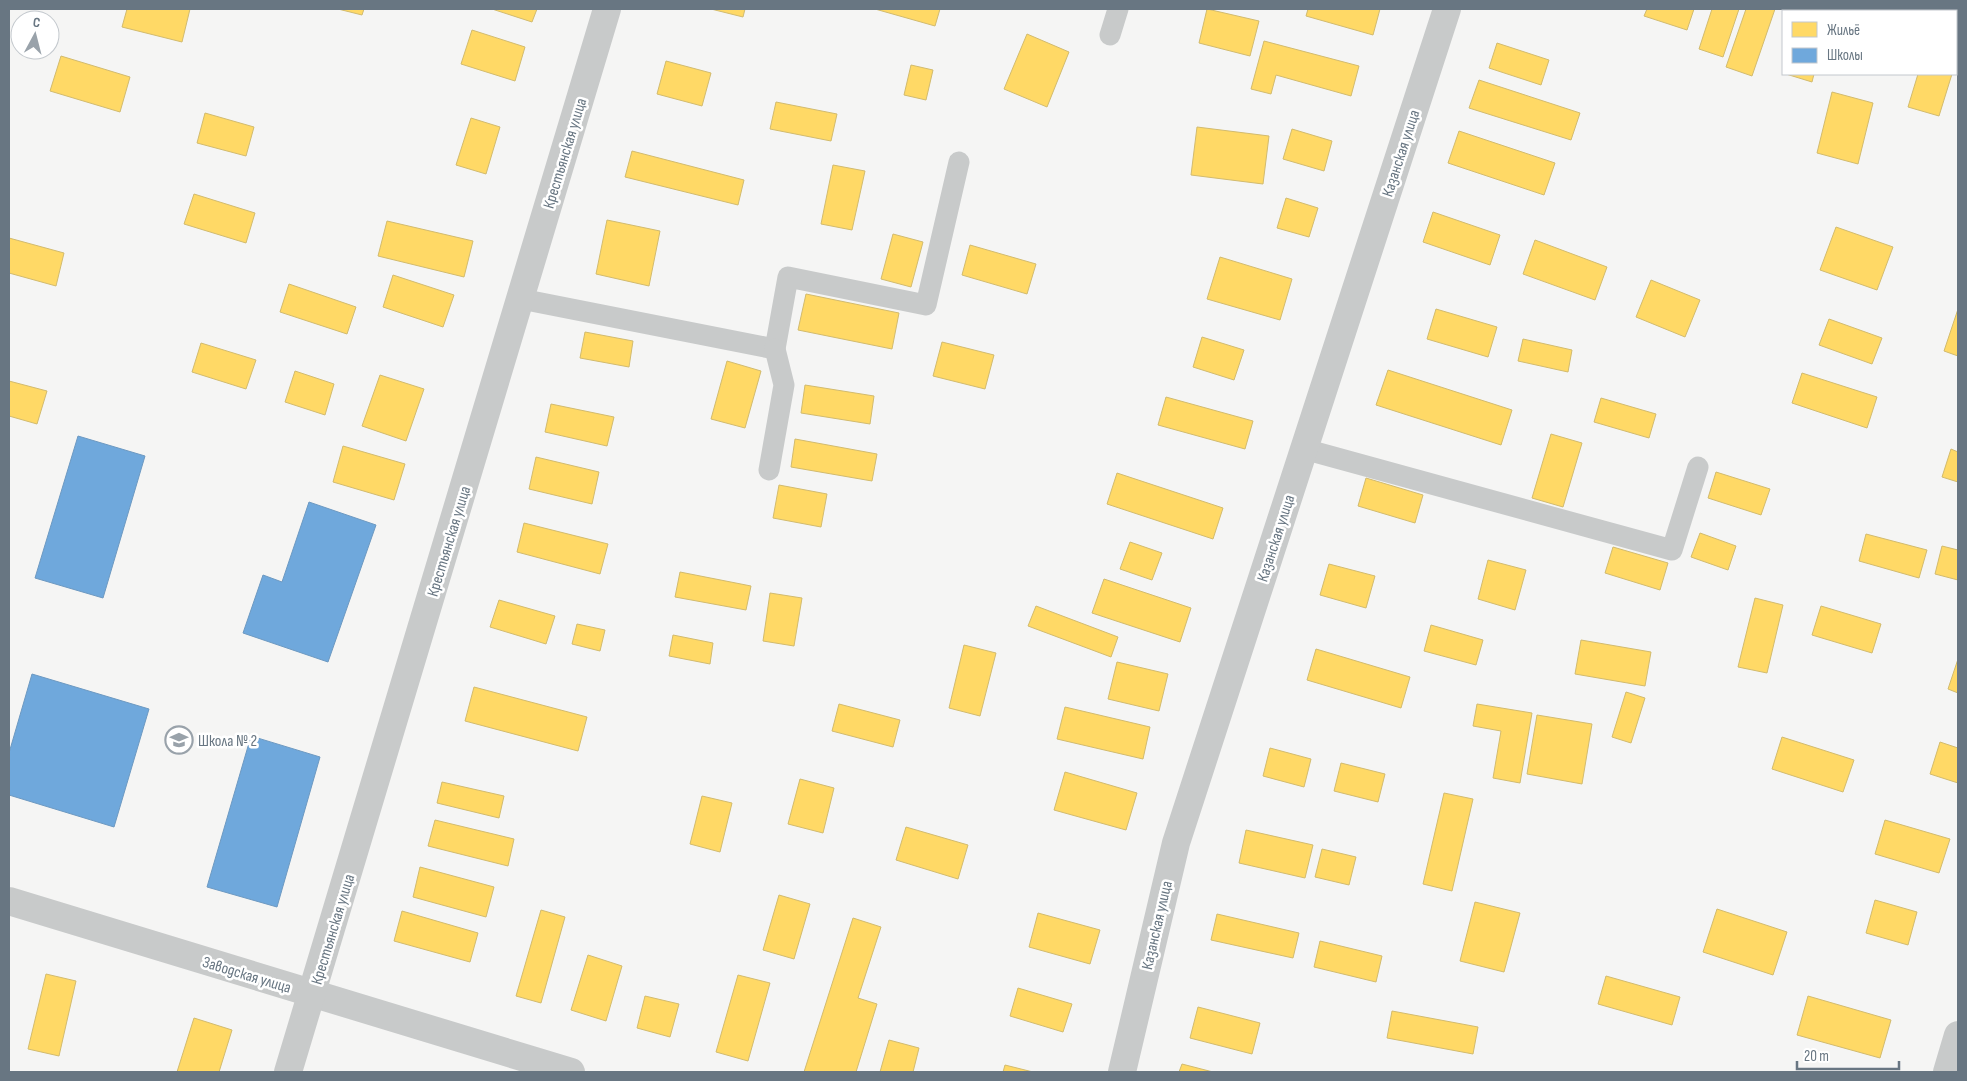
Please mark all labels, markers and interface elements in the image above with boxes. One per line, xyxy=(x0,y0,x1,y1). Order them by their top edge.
north arrow xyxy=(10,10,60,60)
legend xyxy=(1782,10,1957,75)
text: С xyxy=(32,14,41,31)
text: Жильё xyxy=(1827,21,1860,40)
text: Школы xyxy=(1827,46,1863,65)
street label: Крестьянская улица xyxy=(540,96,591,211)
street label: Казанская улица xyxy=(1378,108,1424,199)
street label: Крестьянская улица xyxy=(424,484,475,599)
street label: Казанская улица xyxy=(1253,493,1299,584)
school or university icon: Школа № 2 xyxy=(164,725,194,755)
place label: Школа № 2 xyxy=(198,732,257,751)
street label: Крестьянская улица xyxy=(308,872,359,987)
street label: Казанская улица xyxy=(1138,879,1177,972)
street label: Заводская улица xyxy=(200,953,293,998)
scale bar xyxy=(1797,1038,1900,1070)
text: 20 m xyxy=(1804,1047,1829,1066)

